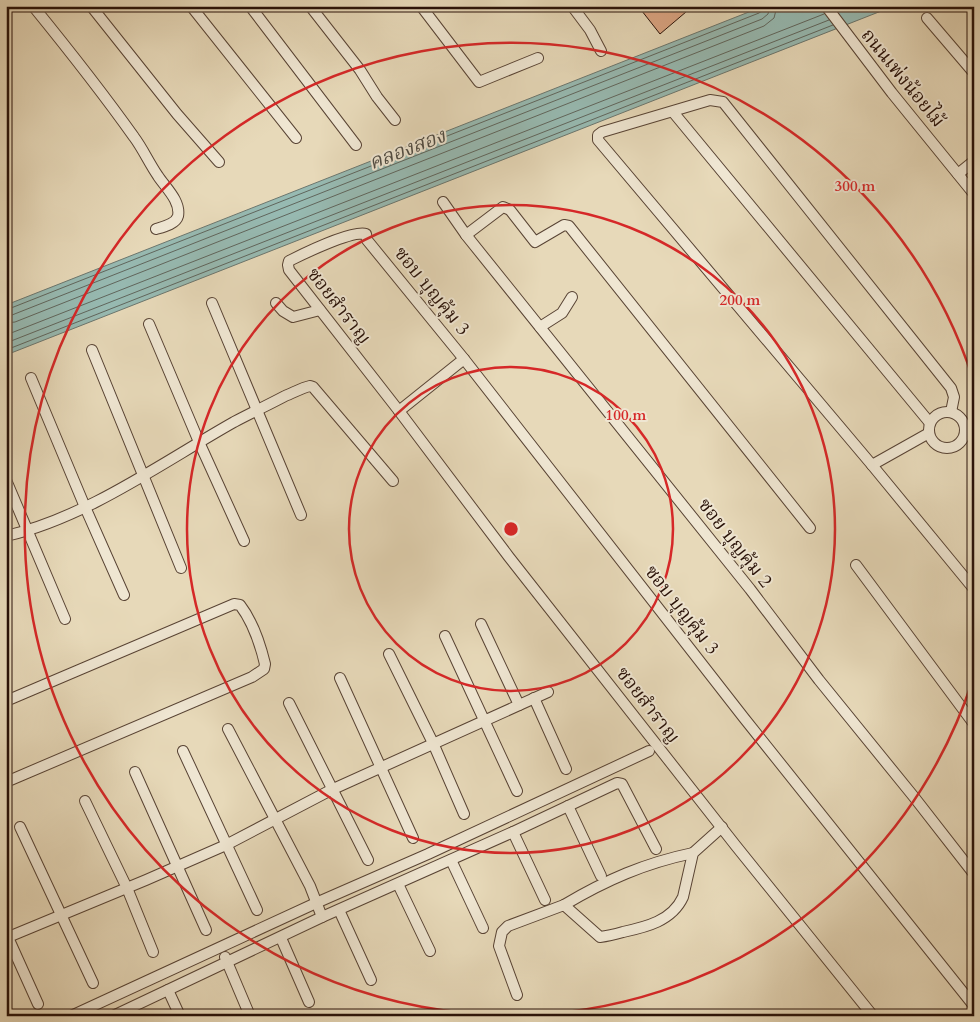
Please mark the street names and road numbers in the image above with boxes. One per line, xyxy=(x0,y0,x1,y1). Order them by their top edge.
street label: ถนนเพ่งน้อยไม้ xyxy=(855,22,952,133)
street label: ซอบ บุญคุ้ม 3 xyxy=(388,241,476,341)
street label: ซอยสำราญ xyxy=(301,262,377,350)
street label: ซอย บุญคุ้ม 2 xyxy=(692,493,778,593)
street label: ซอบ บุญคุ้ม 3 xyxy=(639,560,725,660)
street label: ซอยสำราญ xyxy=(610,661,686,749)

